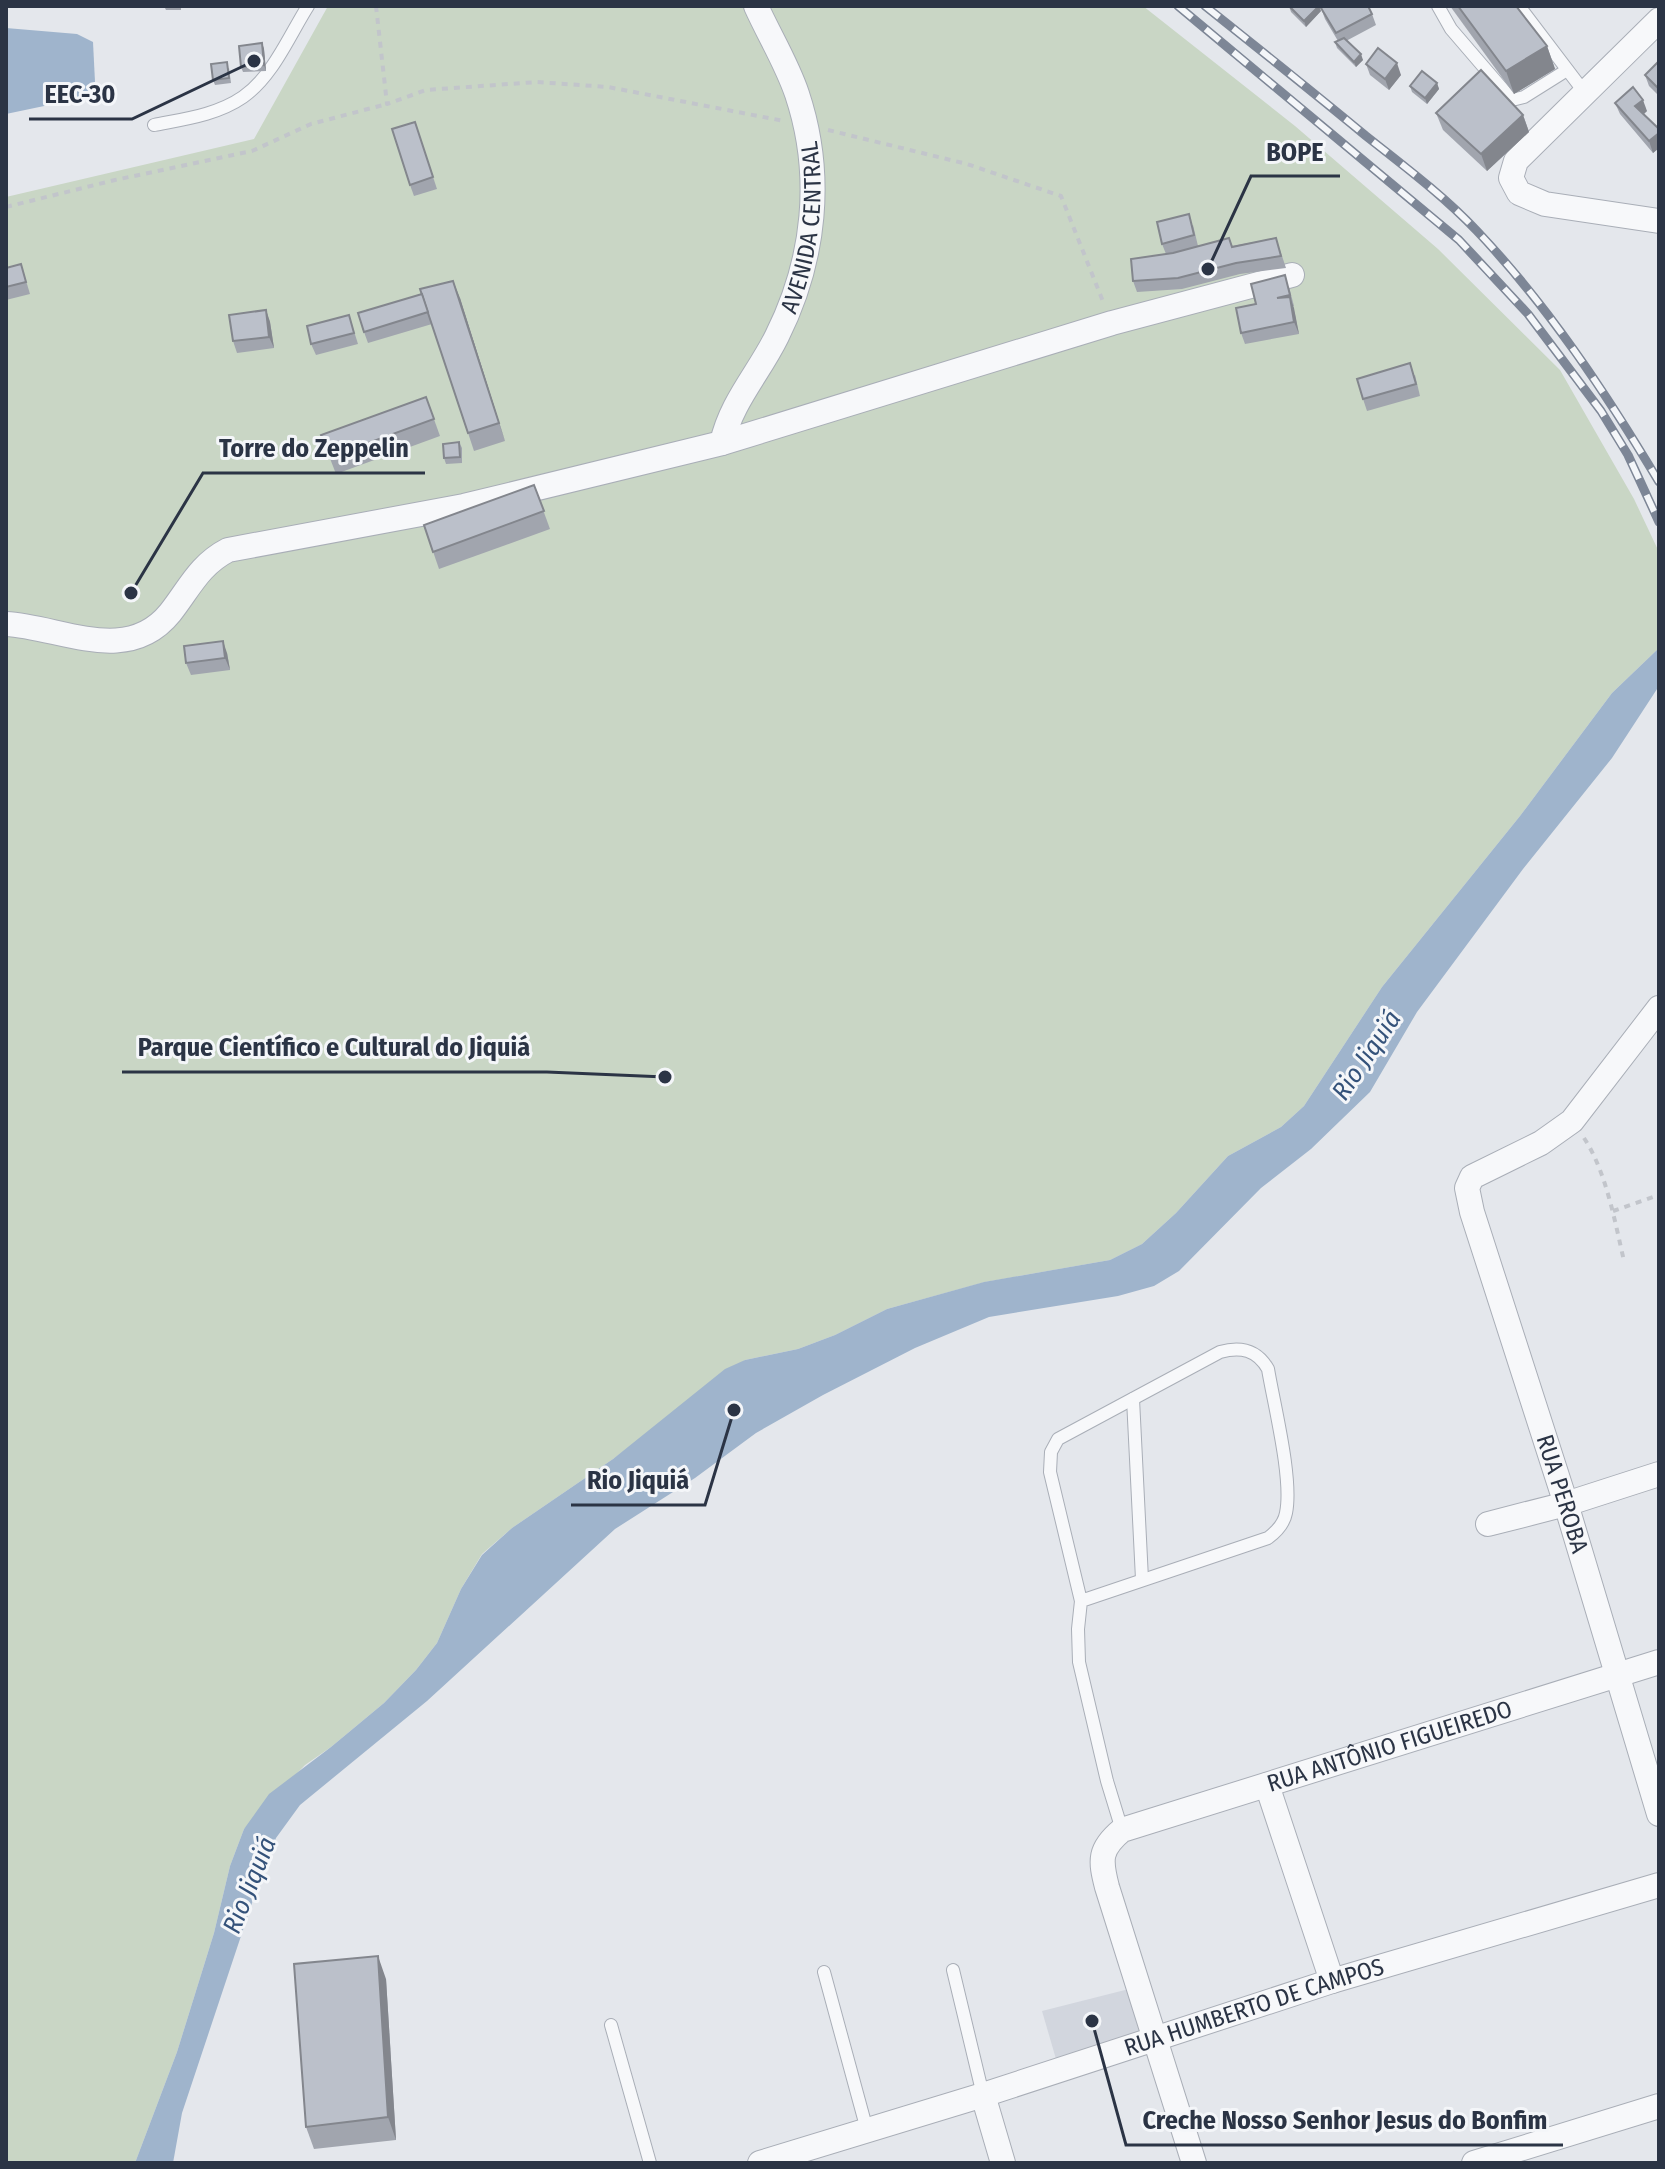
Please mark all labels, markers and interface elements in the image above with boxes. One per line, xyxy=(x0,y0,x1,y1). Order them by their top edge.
callout: EEC-30 xyxy=(29,69,132,119)
text: EEC-30 xyxy=(44,79,116,110)
callout: BOPE xyxy=(1251,126,1340,176)
text: BOPE xyxy=(1266,137,1324,168)
street label: AVENIDA CENTRAL xyxy=(775,139,827,317)
callout: Torre do Zeppelin xyxy=(203,423,425,473)
text: Torre do Zeppelin xyxy=(219,433,409,464)
water label: Rio Jiquiá xyxy=(1325,1005,1408,1106)
callout: Parque Científico e Cultural do Jiquiá xyxy=(122,1022,547,1072)
text: Parque Científico e Cultural do Jiquiá xyxy=(138,1032,530,1063)
street label: RUA PEROBA xyxy=(1531,1431,1594,1557)
callout: Rio Jiquiá xyxy=(571,1455,705,1505)
text: Rio Jiquiá xyxy=(587,1465,689,1496)
street label: RUA ANTÔNIO FIGUEIREDO xyxy=(1264,1695,1515,1798)
water label: Rio Jiquiá xyxy=(216,1833,283,1938)
street label: RUA HUMBERTO DE CAMPOS xyxy=(1121,1953,1387,2062)
callout: Creche Nosso Senhor Jesus do Bonfim xyxy=(1126,2095,1563,2145)
text: Creche Nosso Senhor Jesus do Bonfim xyxy=(1143,2105,1547,2136)

